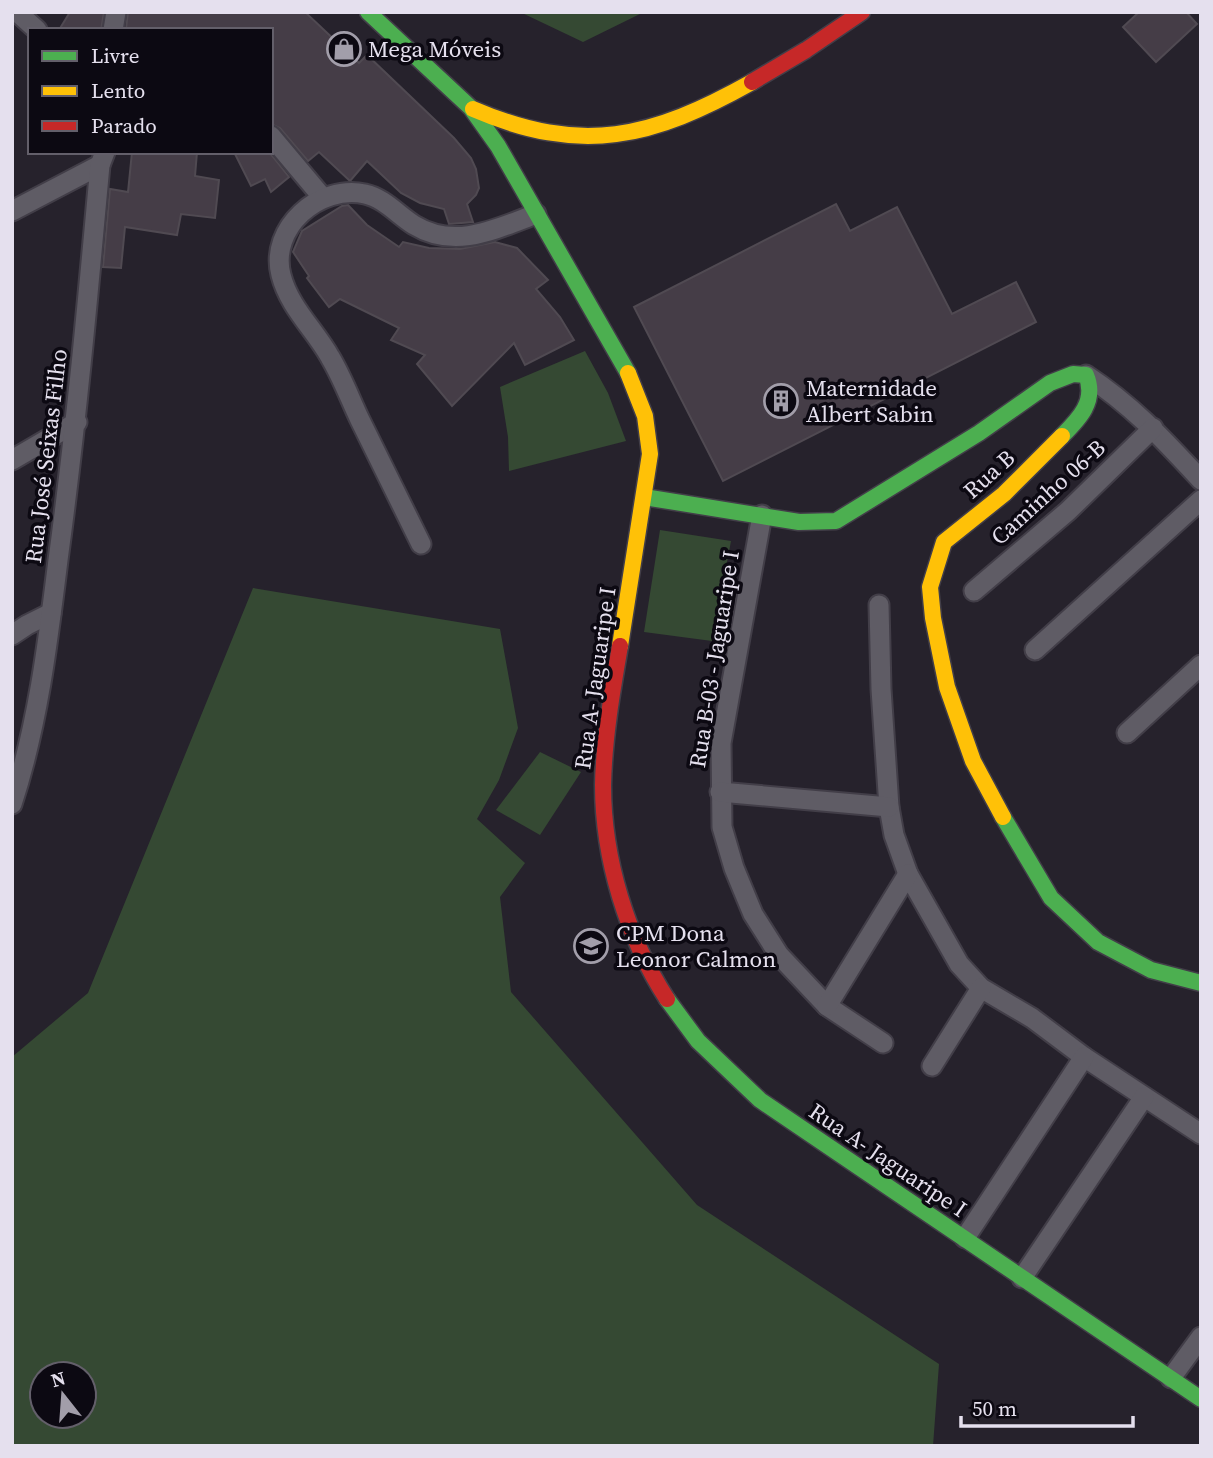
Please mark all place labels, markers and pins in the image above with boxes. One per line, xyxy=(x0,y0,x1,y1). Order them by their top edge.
shop icon: Mega Móveis xyxy=(325,30,363,68)
place label: Mega Móveis xyxy=(368,33,501,65)
place label: Maternidade Albert Sabin xyxy=(806,372,937,430)
building icon: Maternidade Albert Sabin xyxy=(762,382,800,420)
place label: CPM Dona Leonor Calmon xyxy=(616,917,776,975)
school or university icon: CPM Dona Leonor Calmon xyxy=(572,927,610,965)

